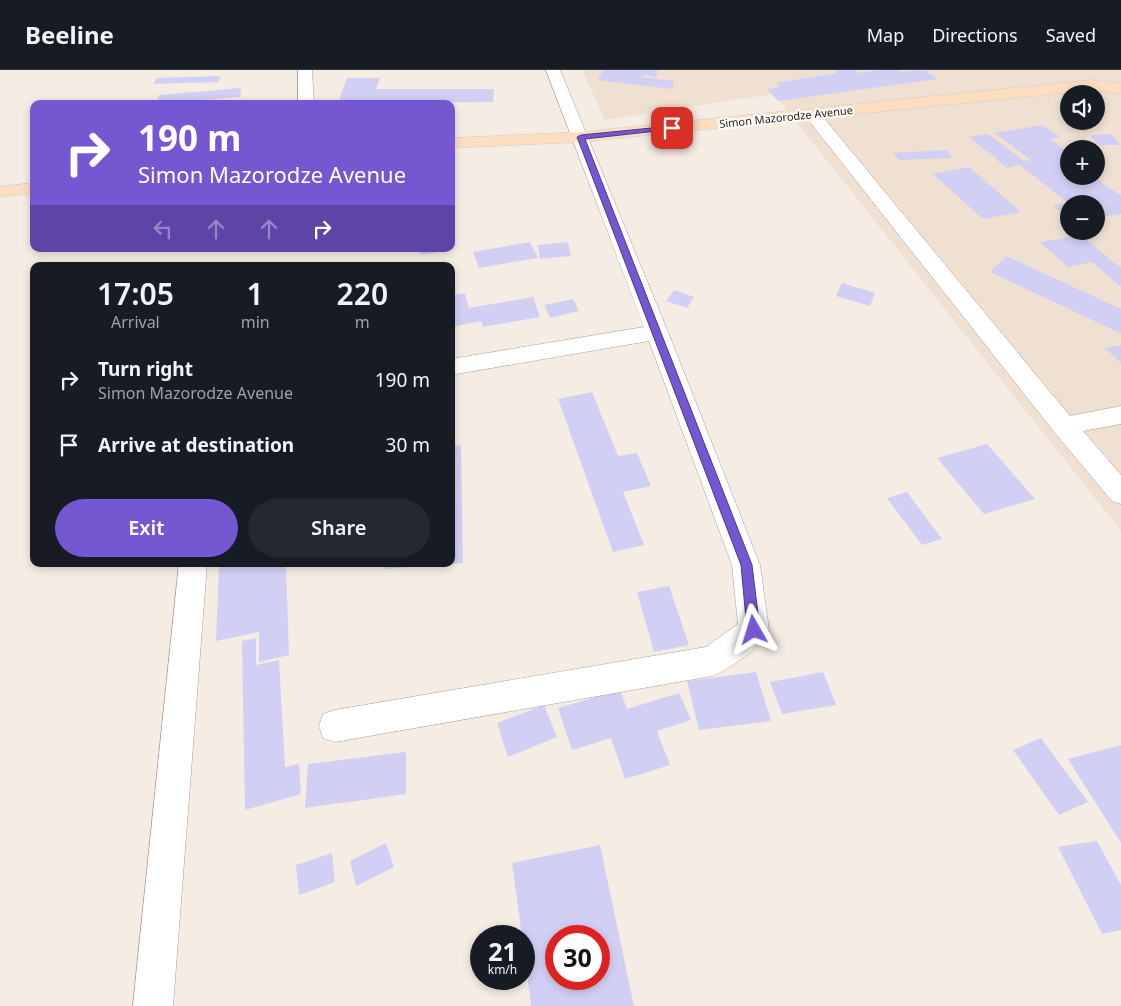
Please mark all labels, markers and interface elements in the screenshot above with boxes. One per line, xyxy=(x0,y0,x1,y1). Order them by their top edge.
text: Beeline xyxy=(25,18,114,51)
text: Map xyxy=(867,23,904,47)
text: Directions xyxy=(932,23,1018,47)
text: Saved xyxy=(1046,23,1096,47)
map controls xyxy=(1060,85,1105,240)
button: sound xyxy=(1060,85,1105,130)
street label: Simon Mazorodze Avenue xyxy=(719,102,853,131)
pin xyxy=(651,107,693,149)
text: 190 m xyxy=(138,114,241,161)
icon: arrive xyxy=(658,114,686,142)
icon: right xyxy=(55,120,120,185)
button: + xyxy=(1060,140,1105,185)
text: Simon Mazorodze Avenue xyxy=(138,159,406,189)
button: − xyxy=(1060,195,1105,240)
icon: left xyxy=(149,215,177,243)
icon: ahead xyxy=(202,215,230,243)
icon: ahead xyxy=(255,215,283,243)
icon: right xyxy=(308,215,336,243)
text: 17:05 xyxy=(97,273,174,314)
text: 1 xyxy=(247,273,264,314)
text: 220 xyxy=(337,273,388,314)
text: Arrival xyxy=(111,311,160,333)
text: min xyxy=(241,311,270,333)
text: m xyxy=(355,311,370,333)
text: Turn right xyxy=(98,356,193,382)
icon: right xyxy=(55,366,83,394)
text: 190 m xyxy=(375,367,430,393)
text: Simon Mazorodze Avenue xyxy=(98,382,293,404)
icon: arrive xyxy=(55,431,83,459)
text: Arrive at destination xyxy=(98,432,294,458)
text: 30 m xyxy=(386,432,430,458)
button: Exit xyxy=(55,499,238,557)
button: Share xyxy=(248,499,430,557)
position arrow xyxy=(727,603,779,655)
speed limit sign: 30 xyxy=(545,925,610,990)
text: 21 xyxy=(488,934,517,968)
text: km/h xyxy=(488,961,517,978)

